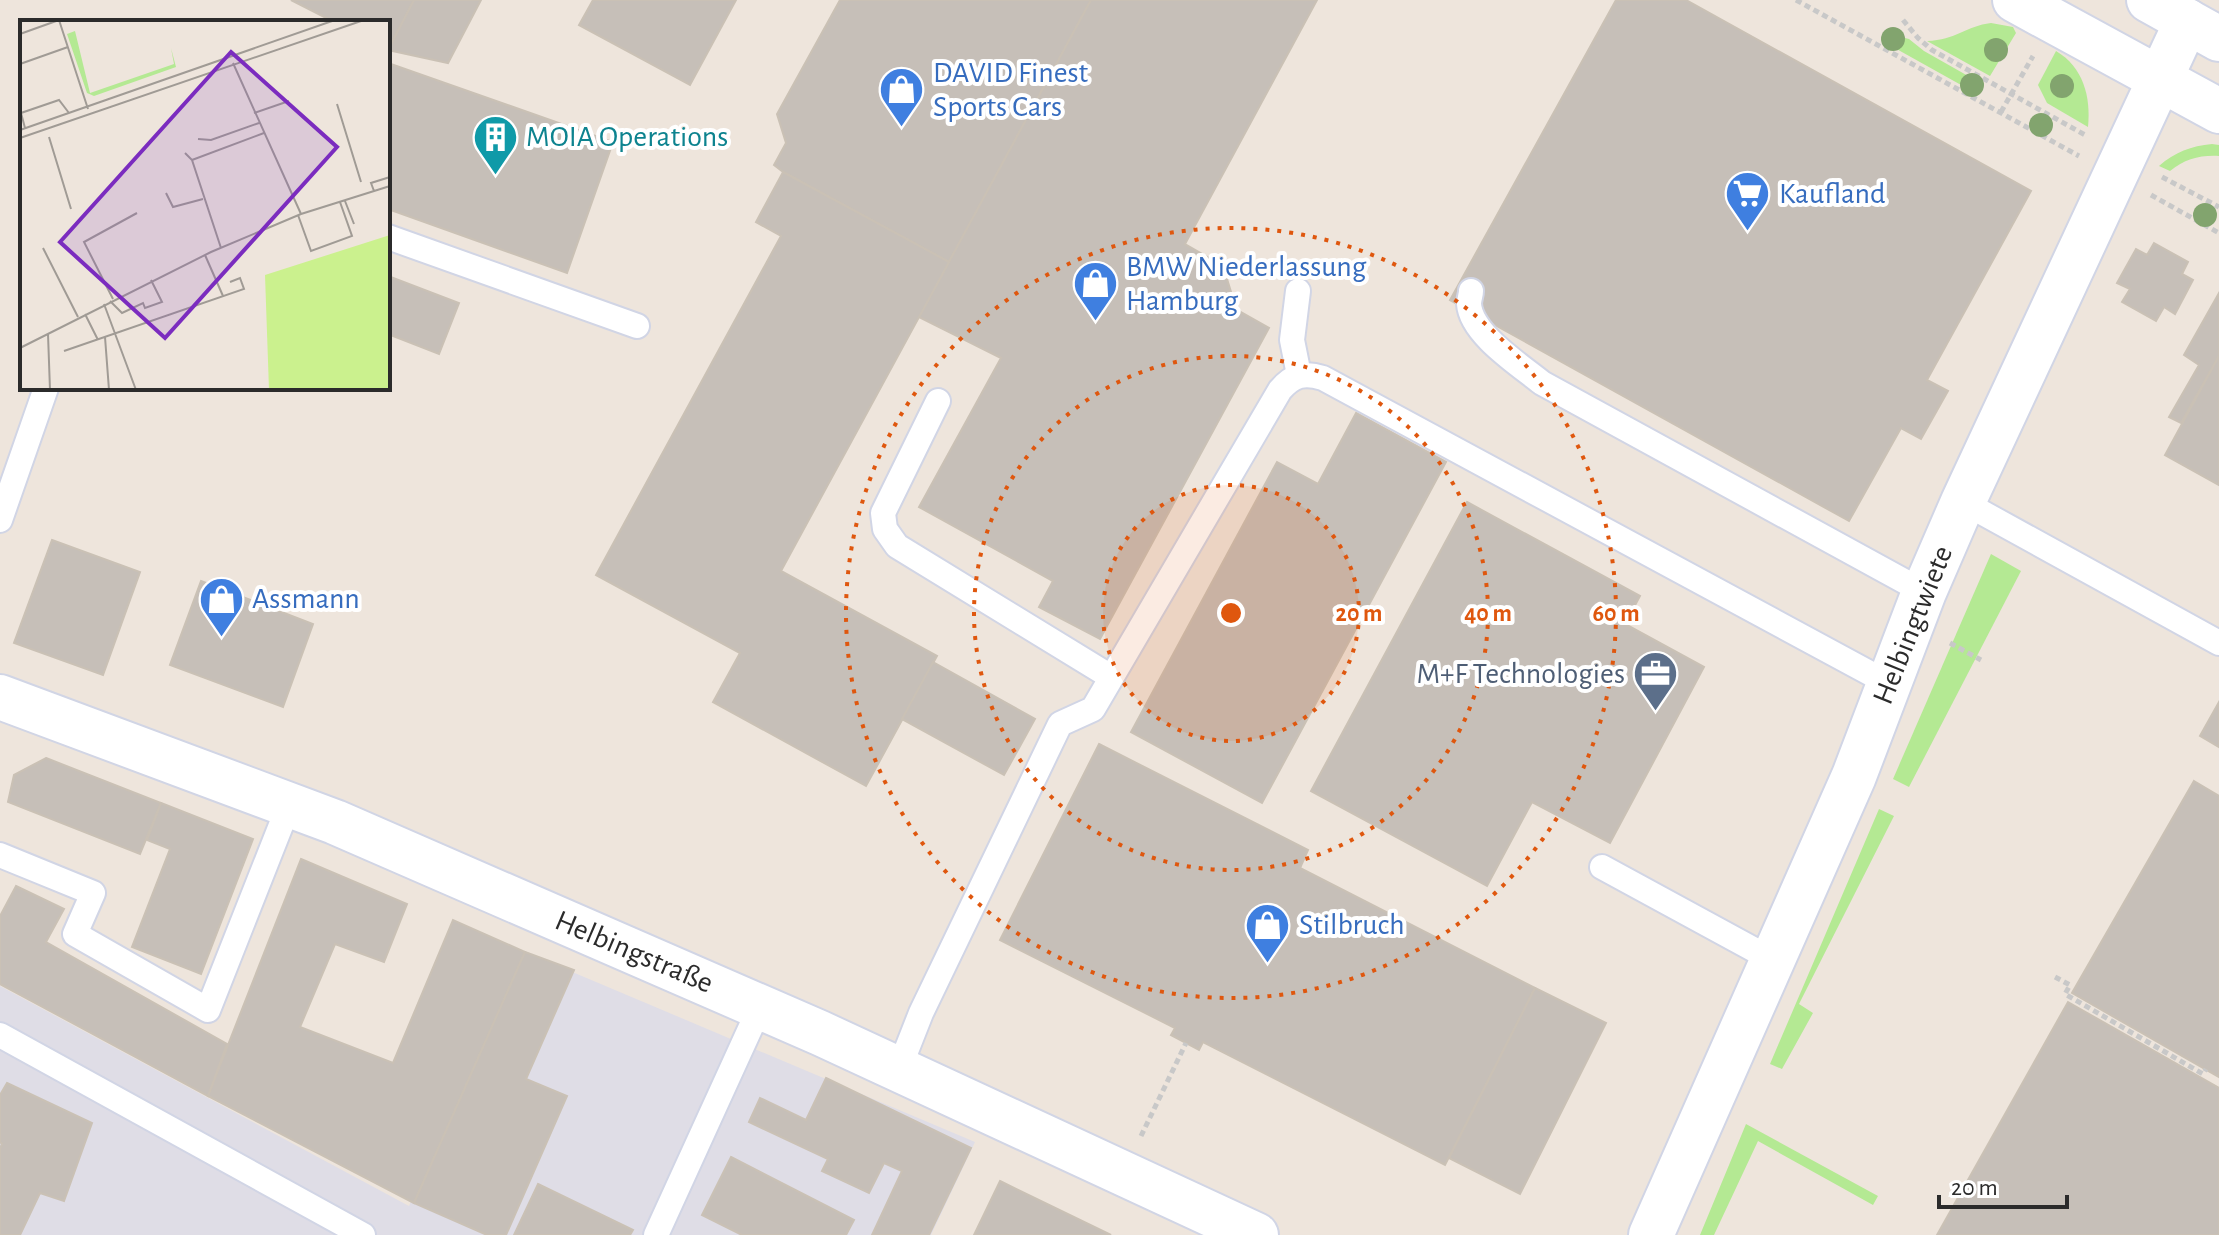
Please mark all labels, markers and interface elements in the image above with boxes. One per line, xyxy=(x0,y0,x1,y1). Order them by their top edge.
inset map xyxy=(20,20,390,390)
place label: DAVID Finest Sports Cars xyxy=(933,58,1089,122)
shop icon: DAVID Finest Sports Cars xyxy=(878,66,926,129)
building icon: MOIA Operations xyxy=(471,113,519,176)
place label: MOIA Operations xyxy=(526,122,728,152)
supermarket icon: Kaufland xyxy=(1724,170,1772,233)
place label: Kaufland xyxy=(1779,179,1886,209)
place label: BMW Niederlassung Hamburg xyxy=(1126,252,1367,316)
shop icon: BMW Niederlassung Hamburg xyxy=(1071,260,1119,323)
street label: Helbingtwiete xyxy=(1868,542,1958,708)
shop icon: Assmann xyxy=(197,575,245,638)
place label: Assmann xyxy=(252,584,360,614)
centre of rings xyxy=(1217,599,1245,627)
text: 20 m xyxy=(1336,602,1382,626)
text: 40 m xyxy=(1464,602,1512,626)
text: 60 m xyxy=(1592,602,1640,626)
office icon: M+F Technologies xyxy=(1632,650,1680,713)
place label: M+F Technologies xyxy=(1416,659,1625,689)
shop icon: Stilbruch xyxy=(1244,901,1292,964)
street label: Helbingstraße xyxy=(551,905,717,999)
place label: Stilbruch xyxy=(1299,910,1405,940)
scale bar xyxy=(1939,1159,2067,1209)
text: 20 m xyxy=(1951,1176,1998,1200)

